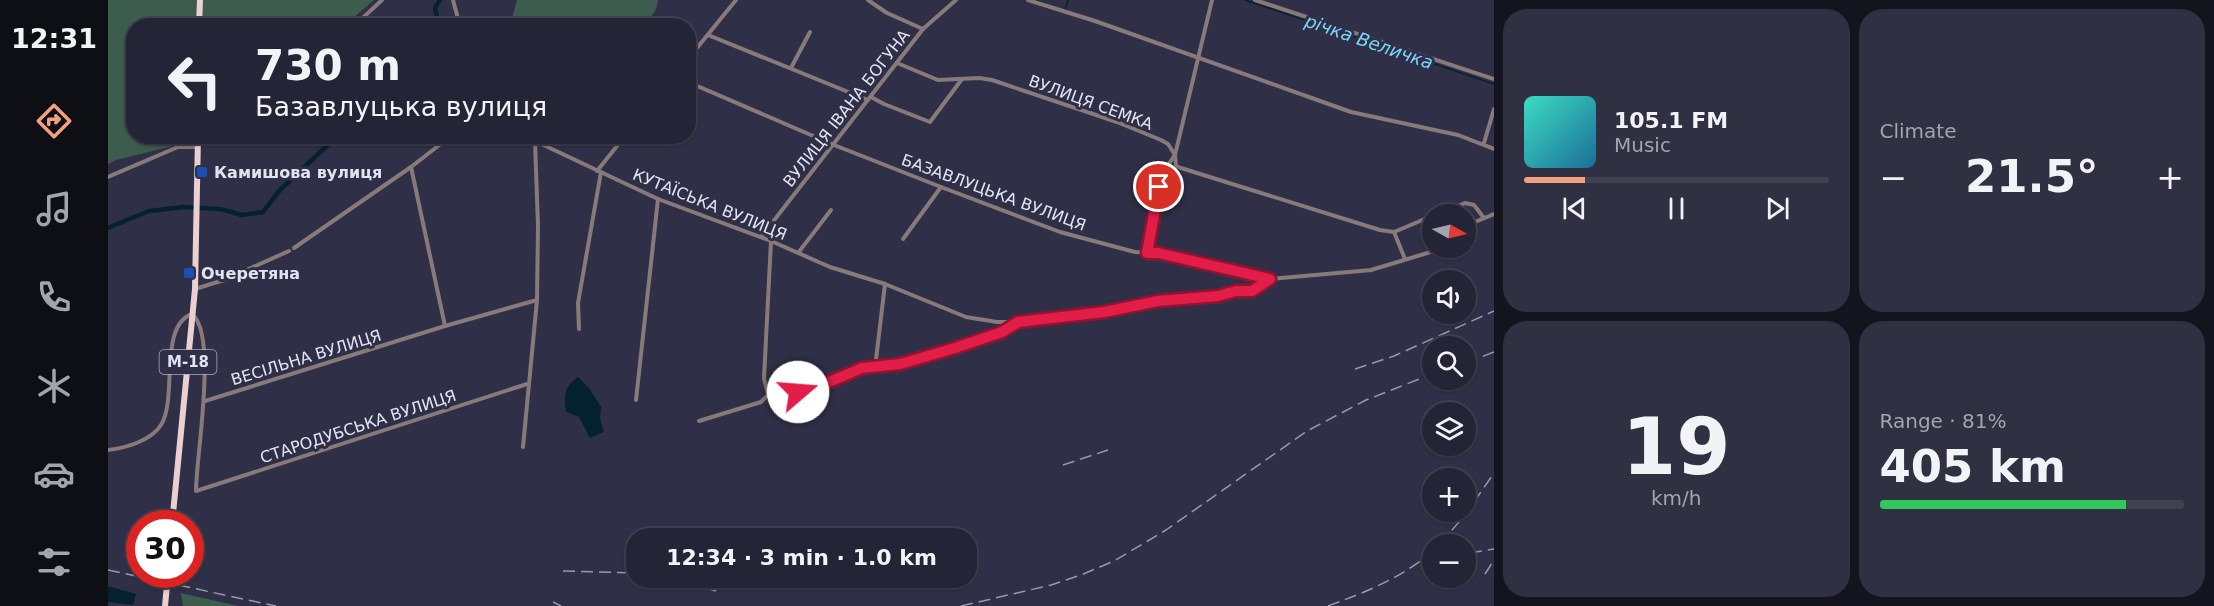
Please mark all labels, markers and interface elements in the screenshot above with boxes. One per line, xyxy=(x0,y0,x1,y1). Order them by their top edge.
water label: річка Величка xyxy=(1302,9,1436,73)
text: 12:31 xyxy=(11,23,97,54)
street label: ВУЛИЦЯ ІВАНА БОГУНА xyxy=(779,26,914,191)
text: 730 m xyxy=(255,41,401,90)
icon: left xyxy=(156,42,234,120)
street label: ВУЛИЦЯ СЕМКА xyxy=(1026,71,1156,134)
text: Базавлуцька вулиця xyxy=(255,91,547,122)
icon: directions xyxy=(33,100,75,142)
text: 105.1 FM xyxy=(1614,108,1728,133)
text: Climate xyxy=(1880,119,1956,143)
text: Music xyxy=(1614,133,1671,157)
street label: БАЗАВЛУЦЬКА ВУЛИЦЯ xyxy=(899,150,1089,235)
text: 21.5° xyxy=(1965,150,2099,203)
text: − xyxy=(1880,158,1907,197)
text: + xyxy=(2156,158,2184,197)
pin xyxy=(1133,161,1184,212)
place label: Камишова вулиця xyxy=(214,163,382,182)
marker: Камишова вулиця xyxy=(195,165,209,179)
street label: КУТАЇСЬКА ВУЛИЦЯ xyxy=(630,165,790,244)
icon: arrive xyxy=(1142,170,1175,203)
icon: music xyxy=(33,188,75,230)
icon: previous xyxy=(1558,192,1591,225)
icon: pause xyxy=(1660,192,1693,225)
icon: next xyxy=(1761,192,1794,225)
north arrow xyxy=(1422,204,1476,258)
map controls xyxy=(1422,204,1476,588)
place label: Очеретяна xyxy=(201,264,300,283)
marker: Очеретяна xyxy=(182,266,196,280)
button: sound xyxy=(1422,270,1476,324)
icon: phone xyxy=(33,276,75,318)
street label: ВЕСІЛЬНА ВУЛИЦЯ xyxy=(229,326,384,389)
button: search xyxy=(1422,336,1476,390)
road number: М-18 xyxy=(160,350,217,374)
position arrow xyxy=(766,360,830,424)
icon: climate xyxy=(33,365,75,407)
street label: СТАРОДУБСЬКА ВУЛИЦЯ xyxy=(258,386,459,467)
button: layers xyxy=(1422,402,1476,456)
text: 19 xyxy=(1622,402,1731,492)
text: Range · 81% xyxy=(1880,409,2006,433)
text: 405 km xyxy=(1880,440,2066,493)
icon: car xyxy=(33,453,75,495)
button: + xyxy=(1422,468,1476,522)
text: km/h xyxy=(1651,486,1701,510)
speed limit sign: 30 xyxy=(126,510,204,588)
button: − xyxy=(1422,534,1476,588)
icon: filters xyxy=(33,541,75,583)
text: 12:34 · 3 min · 1.0 km xyxy=(666,545,937,570)

